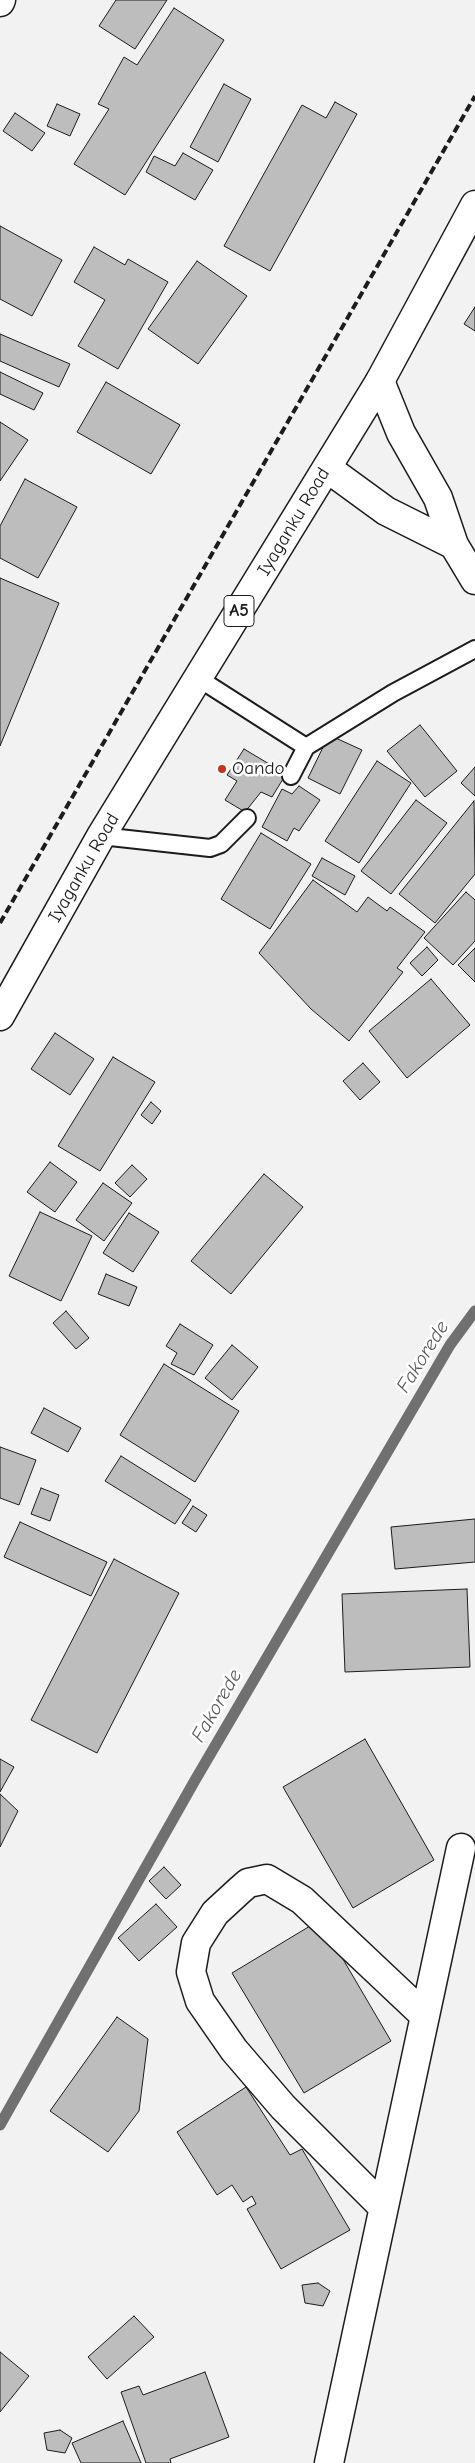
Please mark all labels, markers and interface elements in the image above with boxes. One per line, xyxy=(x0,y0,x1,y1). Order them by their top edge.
street label: Iyaganku Road xyxy=(253,464,335,580)
road number: A5 xyxy=(224,596,254,626)
place label: Oando xyxy=(232,758,285,780)
marker: Oando xyxy=(216,763,228,775)
street label: Iyaganku Road xyxy=(44,809,124,927)
water label: Fakorede xyxy=(392,1317,454,1397)
water label: Fakorede xyxy=(187,1665,247,1747)

